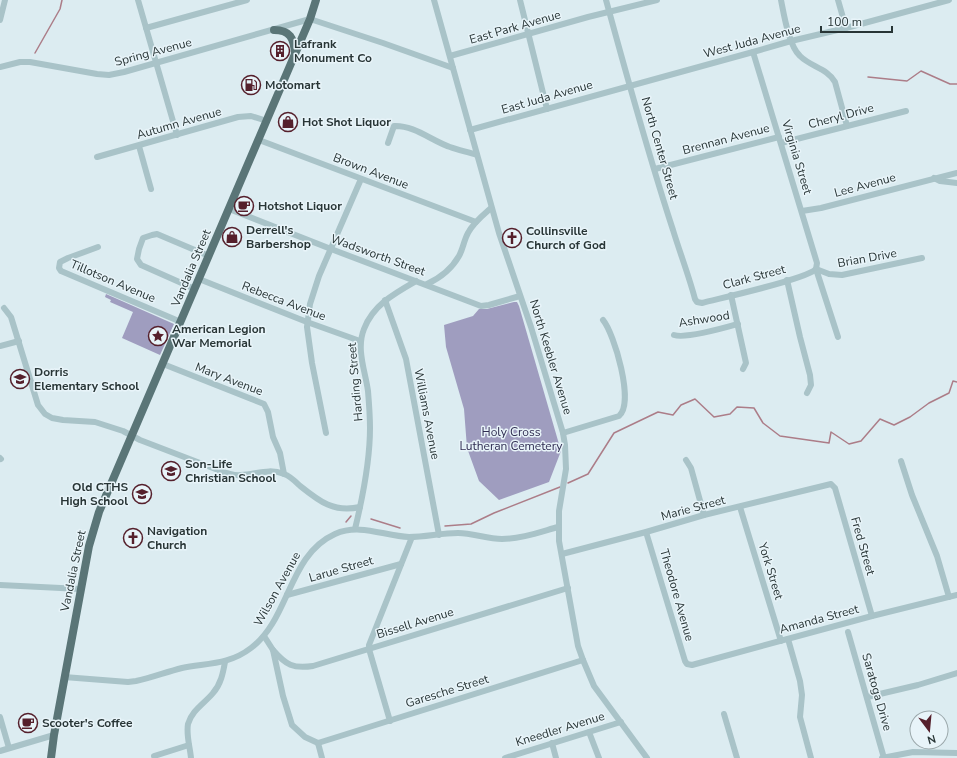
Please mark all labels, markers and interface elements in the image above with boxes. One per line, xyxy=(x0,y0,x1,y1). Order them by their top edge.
street label: East Park Avenue xyxy=(468,6,562,48)
scale bar xyxy=(821,8,892,34)
text: 100 m xyxy=(827,14,862,30)
street label: West Juda Avenue xyxy=(702,20,802,62)
street label: Spring Avenue xyxy=(113,34,193,70)
place label: Lafrank Monument Co xyxy=(294,36,372,66)
building icon: Lafrank Monument Co xyxy=(269,40,291,62)
fuel station icon: Motomart xyxy=(240,74,262,96)
street label: East Juda Avenue xyxy=(500,76,594,118)
place label: Motomart xyxy=(265,77,321,93)
street label: North Center Street xyxy=(638,95,682,202)
street label: Cheryl Drive xyxy=(806,100,876,132)
street label: Autumn Avenue xyxy=(135,103,223,143)
shop icon: Hot Shot Liquor xyxy=(277,111,299,133)
place label: Hot Shot Liquor xyxy=(302,114,391,130)
street label: Virginia Street xyxy=(778,117,816,197)
street label: Brennan Avenue xyxy=(681,120,771,158)
street label: Brown Avenue xyxy=(331,149,411,193)
street label: Lee Avenue xyxy=(832,169,898,201)
cafe icon: Hotshot Liquor xyxy=(233,195,255,217)
place label: Hotshot Liquor xyxy=(258,198,342,214)
place label: Derrell's Barbershop xyxy=(246,222,311,252)
place label: Collinsville Church of God xyxy=(526,223,606,253)
street label: Vandalia Street xyxy=(167,226,215,310)
shop icon: Derrell's Barbershop xyxy=(221,226,243,248)
church icon: Collinsville Church of God xyxy=(501,227,523,249)
street label: Wadsworth Street xyxy=(328,230,428,280)
street label: Brian Drive xyxy=(836,245,898,271)
street label: Tillotson Avenue xyxy=(68,256,158,306)
street label: Clark Street xyxy=(721,261,788,293)
street label: Rebecca Avenue xyxy=(240,278,328,324)
street label: North Keebler Avenue xyxy=(526,298,576,416)
street label: Ashwood xyxy=(677,307,731,331)
place label: American Legion War Memorial xyxy=(172,321,266,351)
place icon: American Legion War Memorial xyxy=(147,325,169,347)
street label: Harding Street xyxy=(344,341,366,422)
street label: Mary Avenue xyxy=(193,359,265,399)
place label: Dorris Elementary School xyxy=(34,364,139,394)
street label: Williams Avenue xyxy=(410,367,444,461)
school or university icon: Dorris Elementary School xyxy=(9,368,31,390)
park label: Holy Cross Lutheran Cemetery xyxy=(459,424,563,454)
place label: Son-Life Christian School xyxy=(185,456,276,486)
school or university icon: Son-Life Christian School xyxy=(160,460,182,482)
place label: Old CTHS High School xyxy=(60,479,128,509)
school or university icon: Old CTHS High School xyxy=(131,483,153,505)
street label: Marie Street xyxy=(659,492,728,524)
street label: Fred Street xyxy=(847,515,879,578)
place label: Navigation Church xyxy=(147,523,207,553)
church icon: Navigation Church xyxy=(122,527,144,549)
street label: Vandalia Street xyxy=(56,528,90,614)
street label: York Street xyxy=(754,539,788,602)
street label: Theodore Avenue xyxy=(656,547,698,643)
street label: Wilson Avenue xyxy=(250,549,304,629)
street label: Larue Street xyxy=(307,552,376,586)
street label: Amanda Street xyxy=(778,601,861,637)
street label: Bissell Avenue xyxy=(374,604,456,642)
street label: Saratoga Drive xyxy=(858,651,896,733)
street label: Garesche Street xyxy=(404,671,491,711)
street label: Kneedler Avenue xyxy=(514,708,606,750)
north arrow xyxy=(909,710,949,750)
cafe icon: Scooter's Coffee xyxy=(17,712,39,734)
place label: Scooter's Coffee xyxy=(42,715,133,731)
text: N xyxy=(926,731,938,747)

